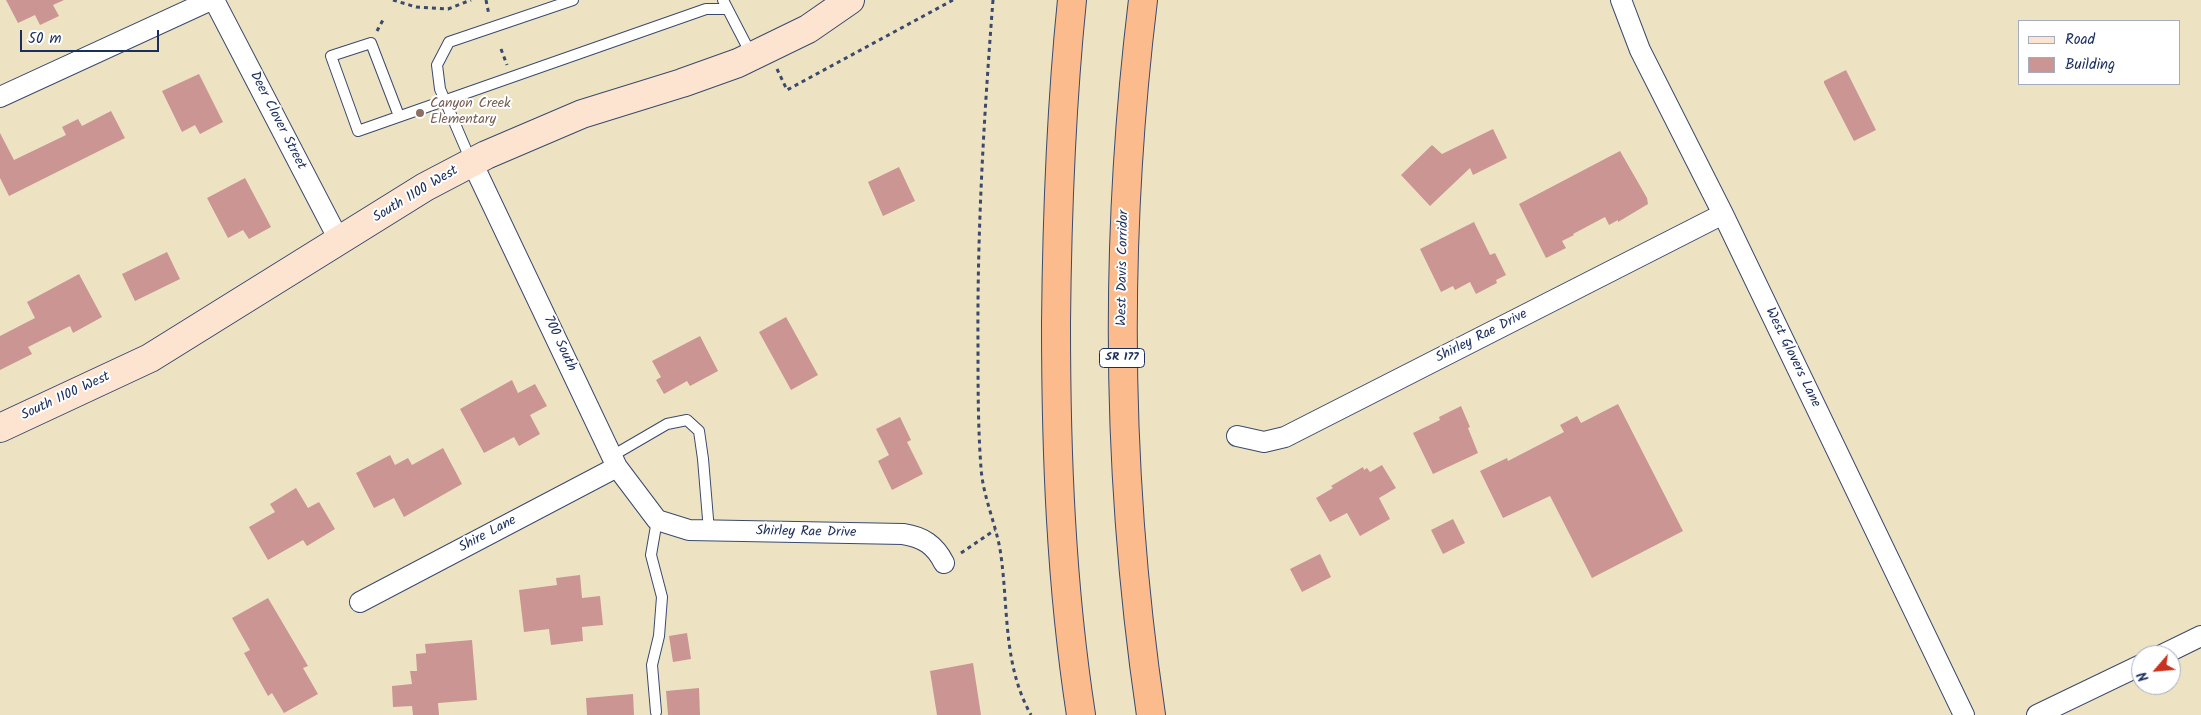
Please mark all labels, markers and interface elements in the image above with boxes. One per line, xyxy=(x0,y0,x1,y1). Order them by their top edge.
scale bar xyxy=(22,20,161,52)
legend xyxy=(2018,20,2181,85)
text: 50 m xyxy=(28,27,62,51)
text: Road xyxy=(2065,28,2095,52)
text: Building xyxy=(2065,53,2115,77)
street label: Deer Clover Street xyxy=(245,69,309,173)
place label: Canyon Creek Elementary xyxy=(430,97,511,130)
marker: Canyon Creek Elementary xyxy=(414,107,426,119)
street label: South 1100 West xyxy=(370,163,462,227)
street label: West Davis Corridor xyxy=(1115,210,1133,326)
street label: West Glovers Lane xyxy=(1761,305,1823,411)
street label: Shirley Rae Drive xyxy=(1433,307,1531,367)
street label: 700 South xyxy=(539,313,579,375)
road number: SR 177 xyxy=(1100,348,1144,368)
street label: South 1100 West xyxy=(19,369,113,425)
street label: Shire Lane xyxy=(456,513,520,557)
street label: Shirley Rae Drive xyxy=(756,524,856,542)
north arrow xyxy=(2131,645,2181,695)
text: N xyxy=(2132,667,2155,685)

